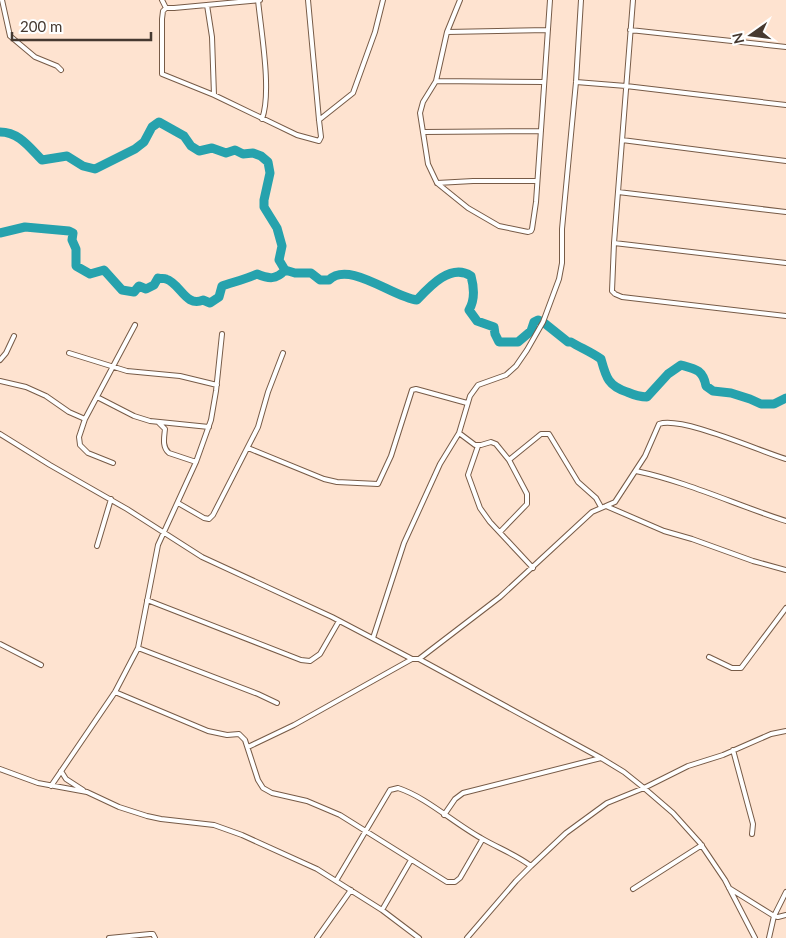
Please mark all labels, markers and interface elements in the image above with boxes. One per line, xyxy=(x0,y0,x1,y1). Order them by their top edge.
scale bar xyxy=(12,10,151,42)
north arrow xyxy=(726,10,776,60)
text: 200 m xyxy=(20,17,62,35)
text: N xyxy=(728,31,747,46)

